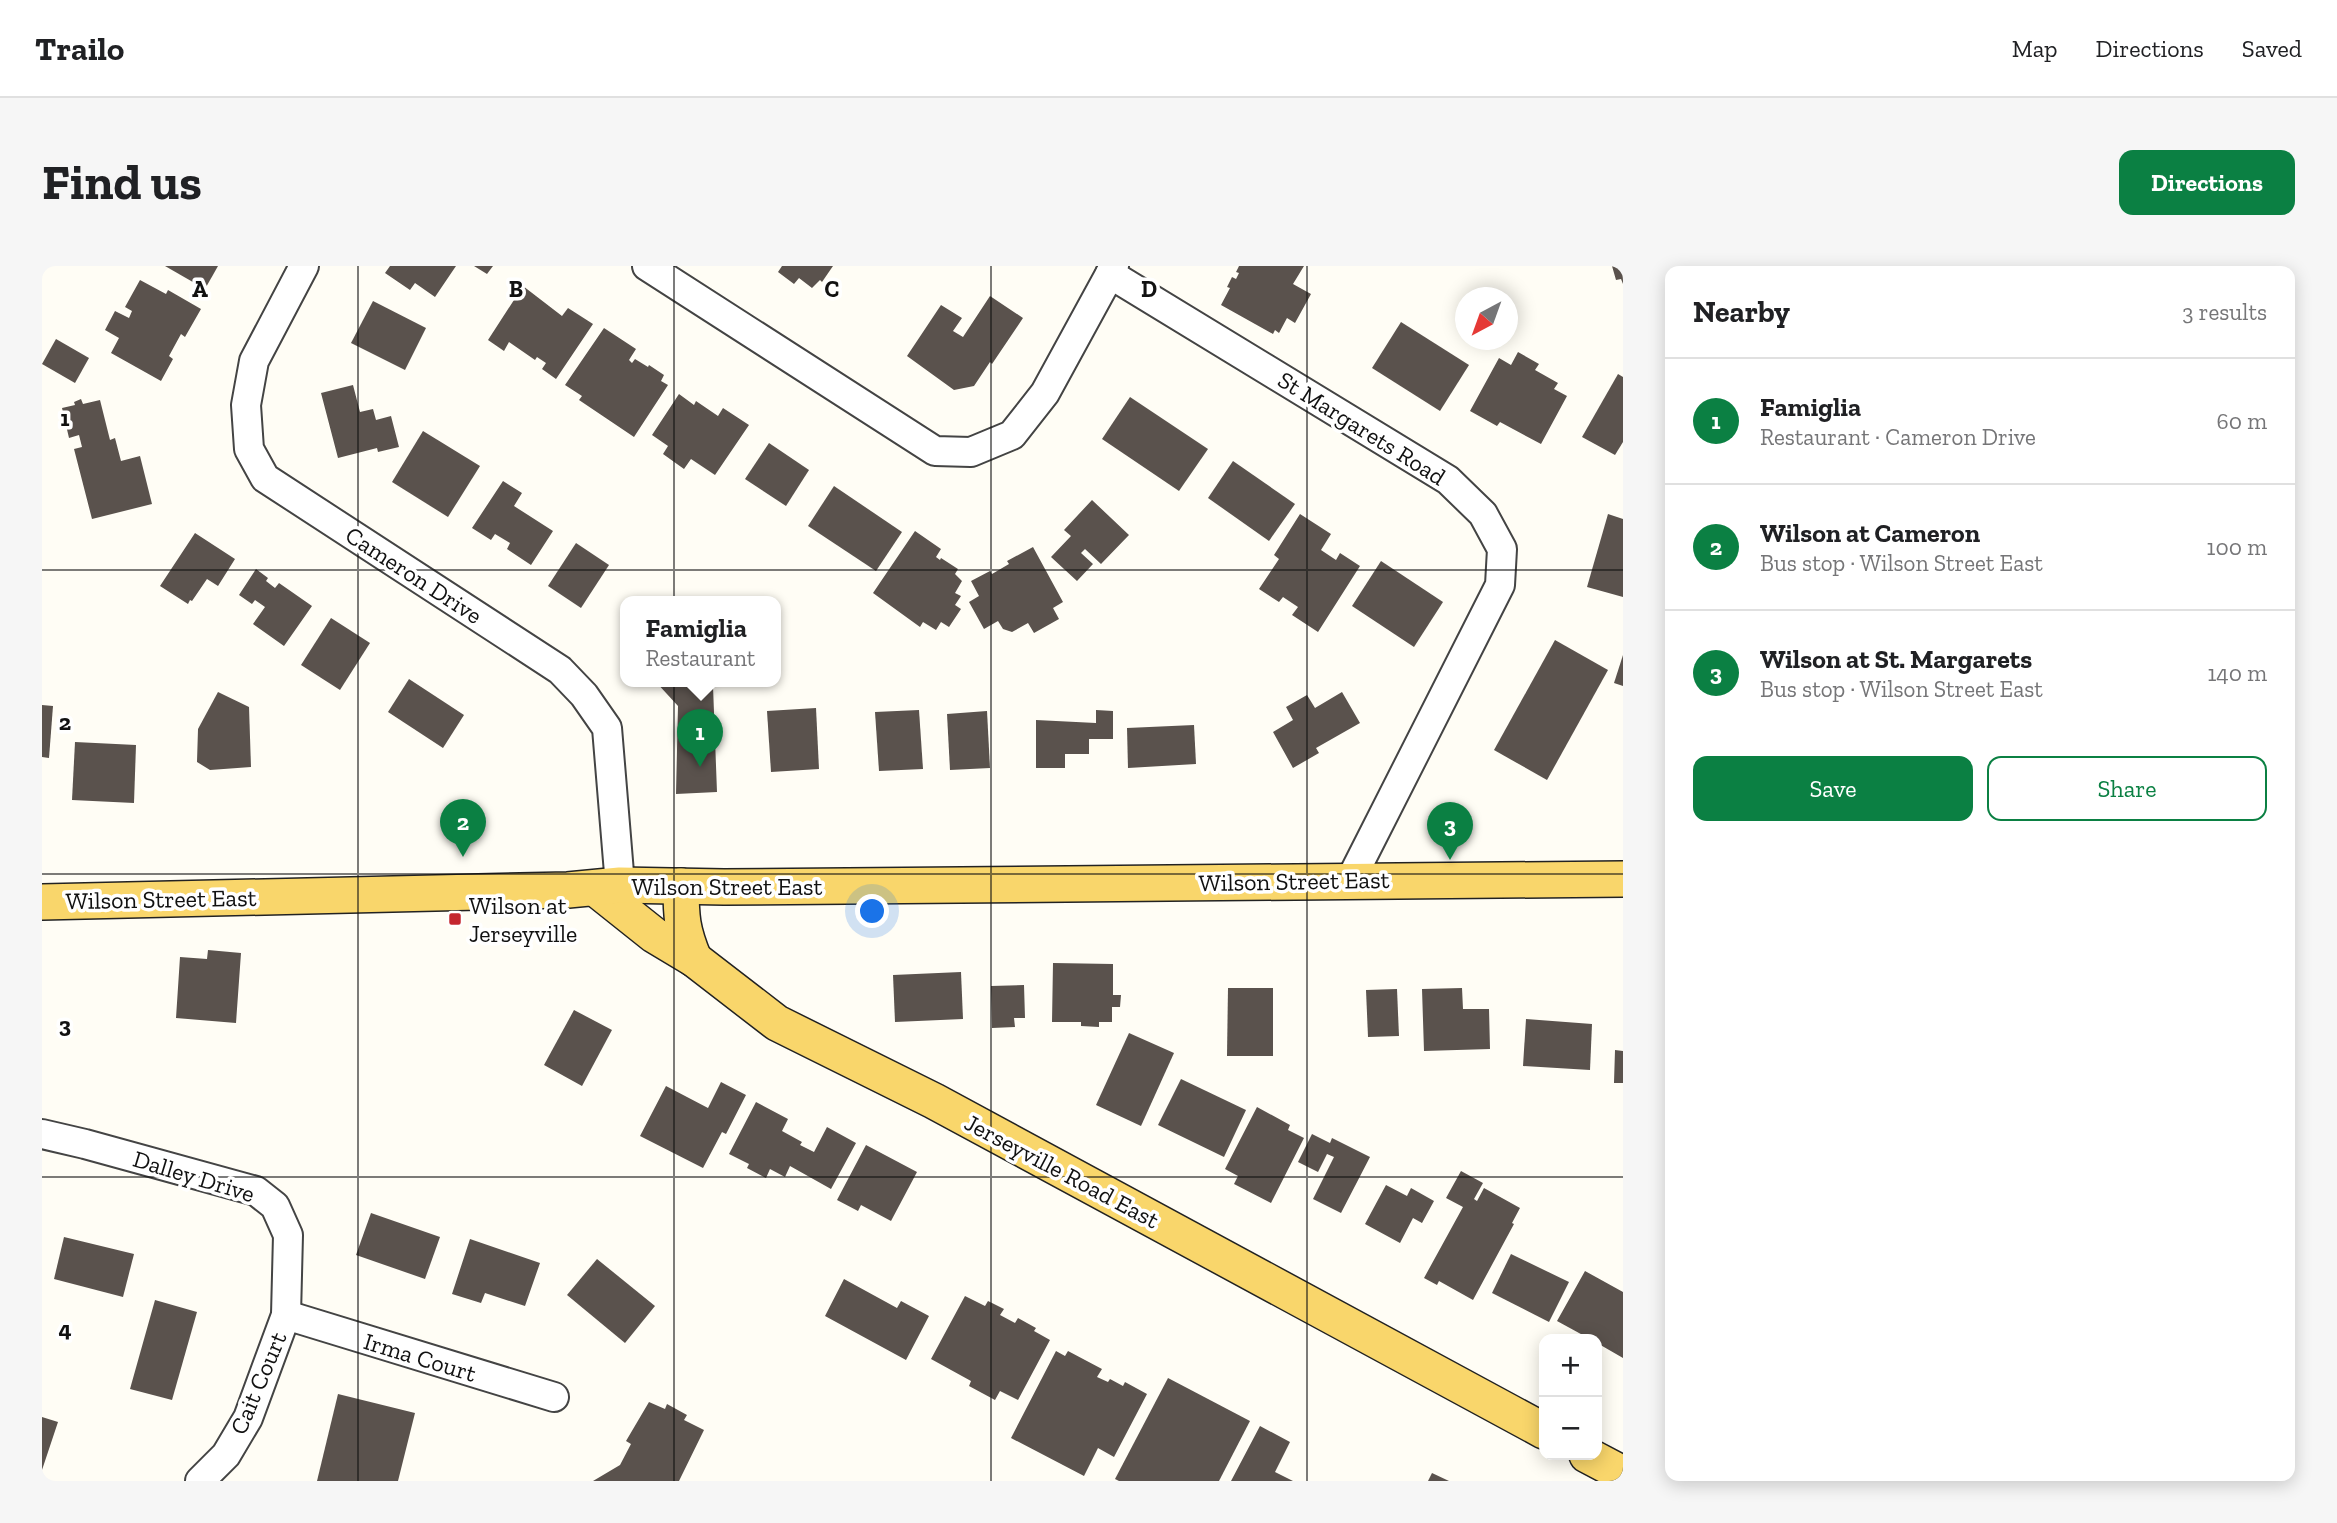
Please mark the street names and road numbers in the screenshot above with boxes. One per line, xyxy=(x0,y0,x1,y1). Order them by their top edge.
street label: St Margarets Road xyxy=(1273,365,1451,491)
street label: Cameron Drive xyxy=(340,520,488,630)
street label: Wilson Street East xyxy=(1198,865,1390,897)
street label: Wilson Street East xyxy=(632,872,823,901)
street label: Wilson Street East xyxy=(65,883,257,915)
street label: Jerseyville Road East xyxy=(960,1108,1164,1235)
street label: Dalley Drive xyxy=(130,1144,258,1208)
street label: Irma Court xyxy=(360,1326,480,1388)
street label: Cait Court xyxy=(223,1327,293,1439)

